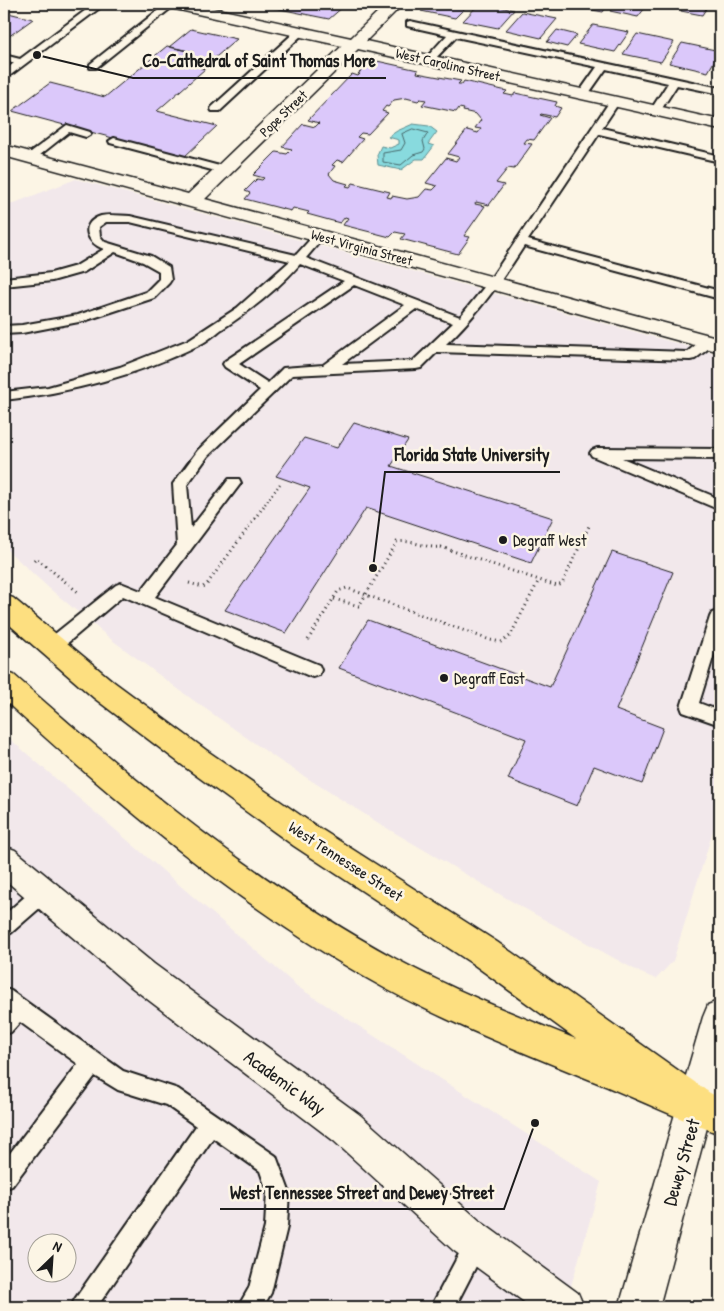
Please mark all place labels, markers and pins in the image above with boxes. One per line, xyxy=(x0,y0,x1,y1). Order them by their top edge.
callout: Co-Cathedral of Saint Thomas More xyxy=(133,45,386,78)
callout: Florida State University xyxy=(385,439,560,472)
place label: Degraff West xyxy=(513,529,587,551)
marker: Degraff West xyxy=(497,534,509,546)
place label: Degraff East xyxy=(454,667,525,689)
marker: Degraff East xyxy=(438,672,450,684)
callout: West Tennessee Street and Dewey Street xyxy=(220,1176,504,1209)

